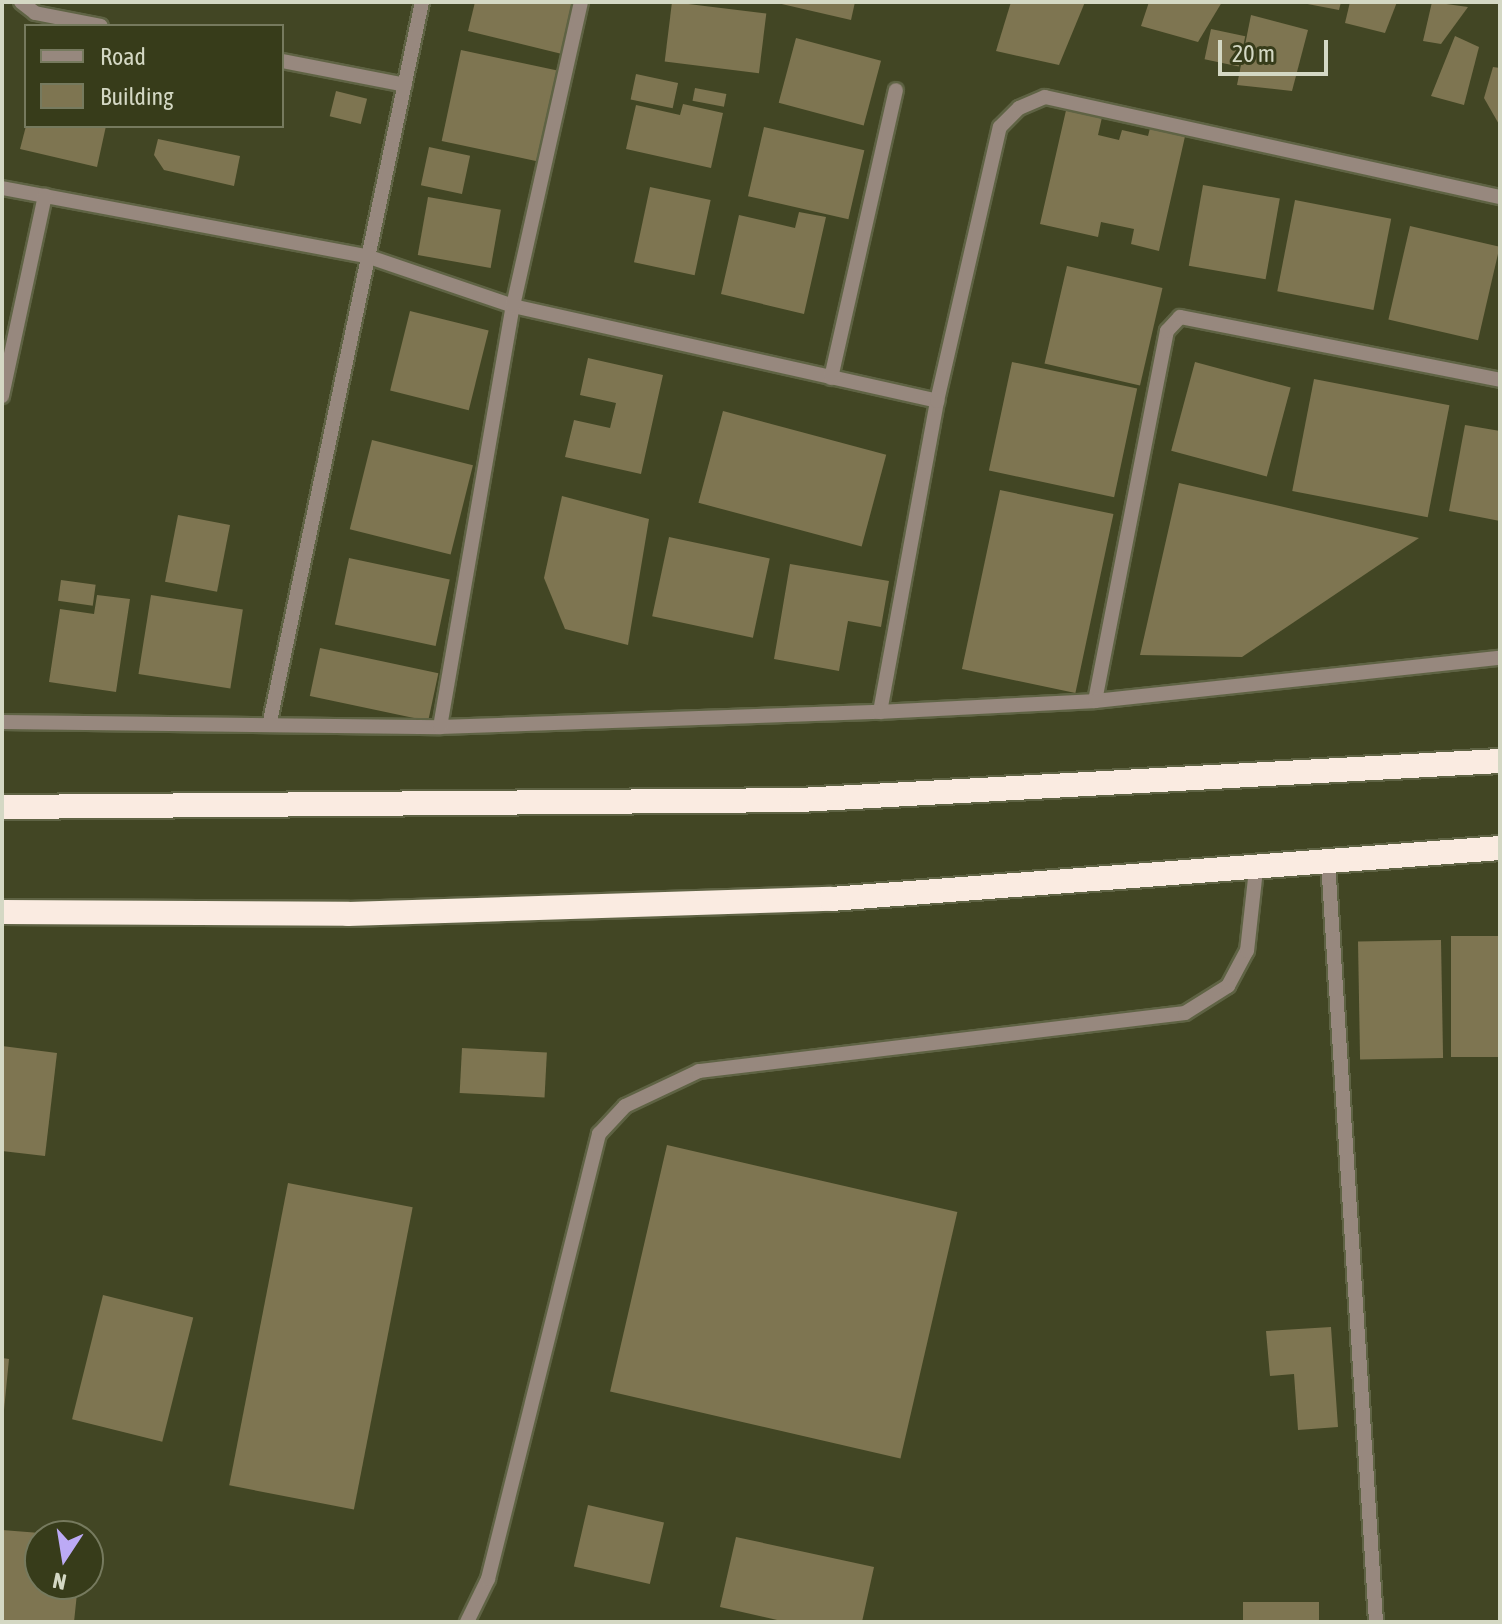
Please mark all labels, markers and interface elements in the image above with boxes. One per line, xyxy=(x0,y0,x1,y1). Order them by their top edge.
legend xyxy=(24,24,284,128)
scale bar xyxy=(1222,24,1332,74)
text: 20 m xyxy=(1232,40,1275,67)
text: Road xyxy=(100,43,146,70)
text: Building xyxy=(100,83,173,110)
north arrow xyxy=(24,1520,104,1600)
text: N xyxy=(50,1567,68,1596)

